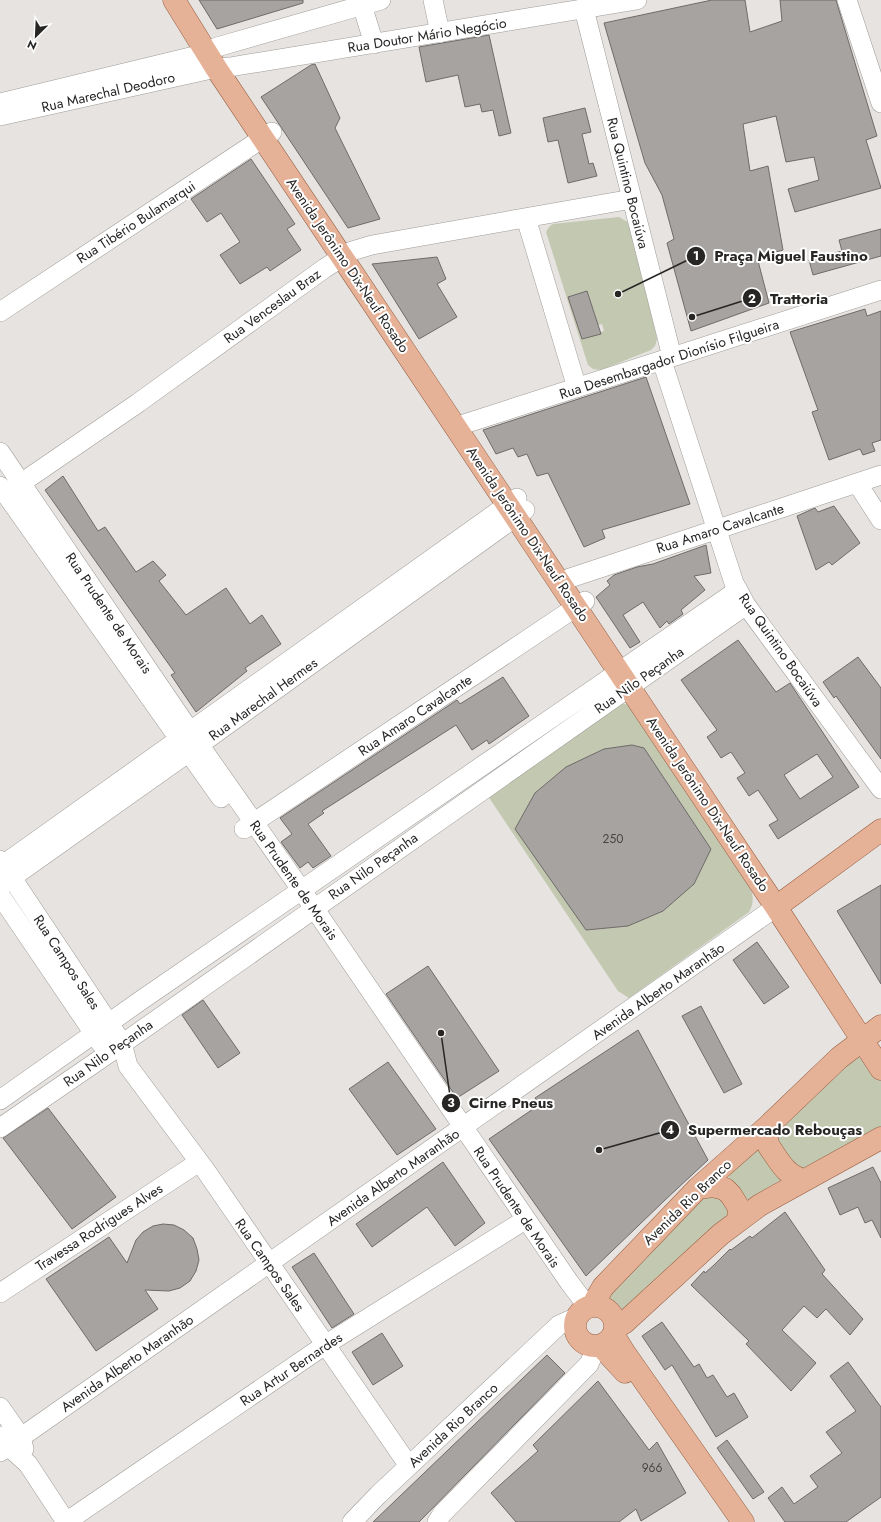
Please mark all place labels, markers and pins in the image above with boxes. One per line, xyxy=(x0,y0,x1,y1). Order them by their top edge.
callout: Praça Miguel Faustino xyxy=(686,243,876,270)
callout: Trattoria xyxy=(742,285,836,312)
callout: Cirne Pneus xyxy=(441,1089,561,1116)
callout: Supermercado Rebouças xyxy=(660,1117,870,1144)

